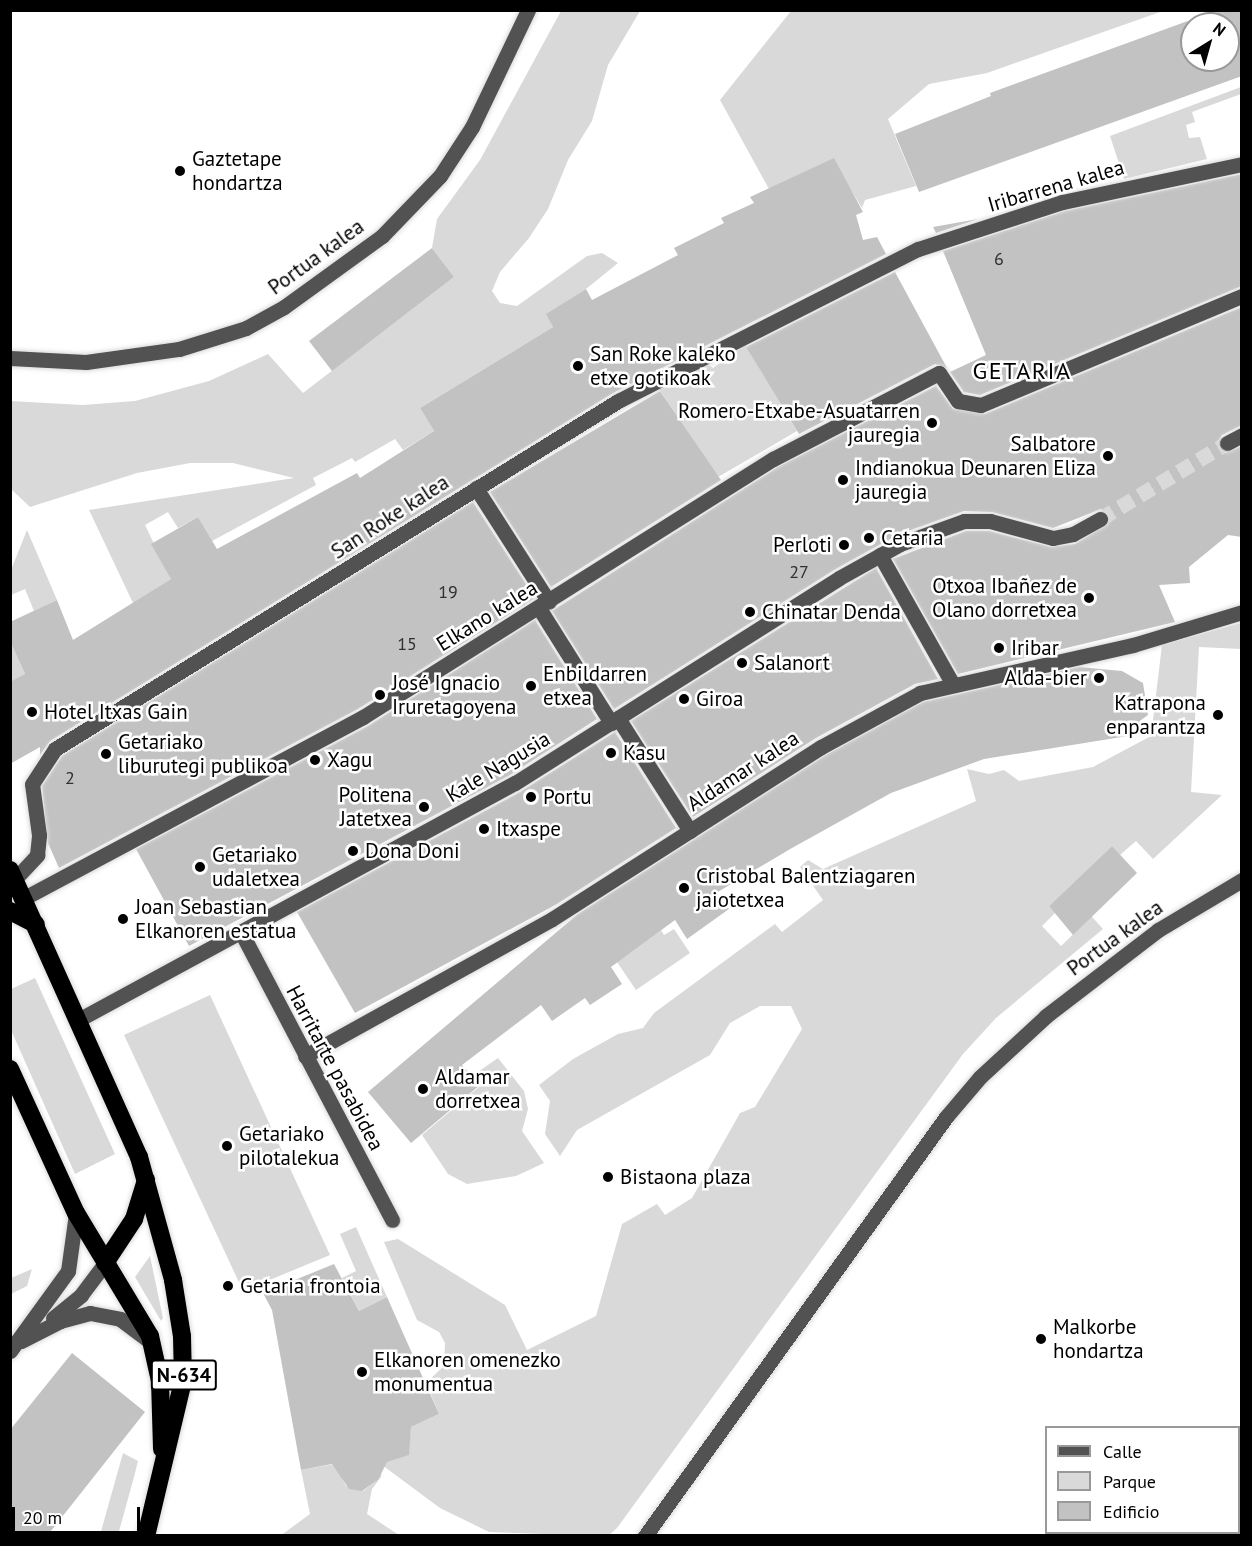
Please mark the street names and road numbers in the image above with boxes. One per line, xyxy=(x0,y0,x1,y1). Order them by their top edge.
street label: Iribarrena kalea xyxy=(985,154,1127,218)
street label: Portua kalea xyxy=(263,214,369,300)
street label: San Roke kalea xyxy=(326,470,454,564)
street label: Elkano kalea xyxy=(432,575,542,657)
street label: Kale Nagusia xyxy=(441,726,555,808)
street label: Aldamar kalea xyxy=(682,726,804,816)
street label: Portua kalea xyxy=(1062,895,1168,981)
street label: Harritarte pasabidea xyxy=(281,981,389,1155)
road number: N-634 xyxy=(150,1358,219,1392)

